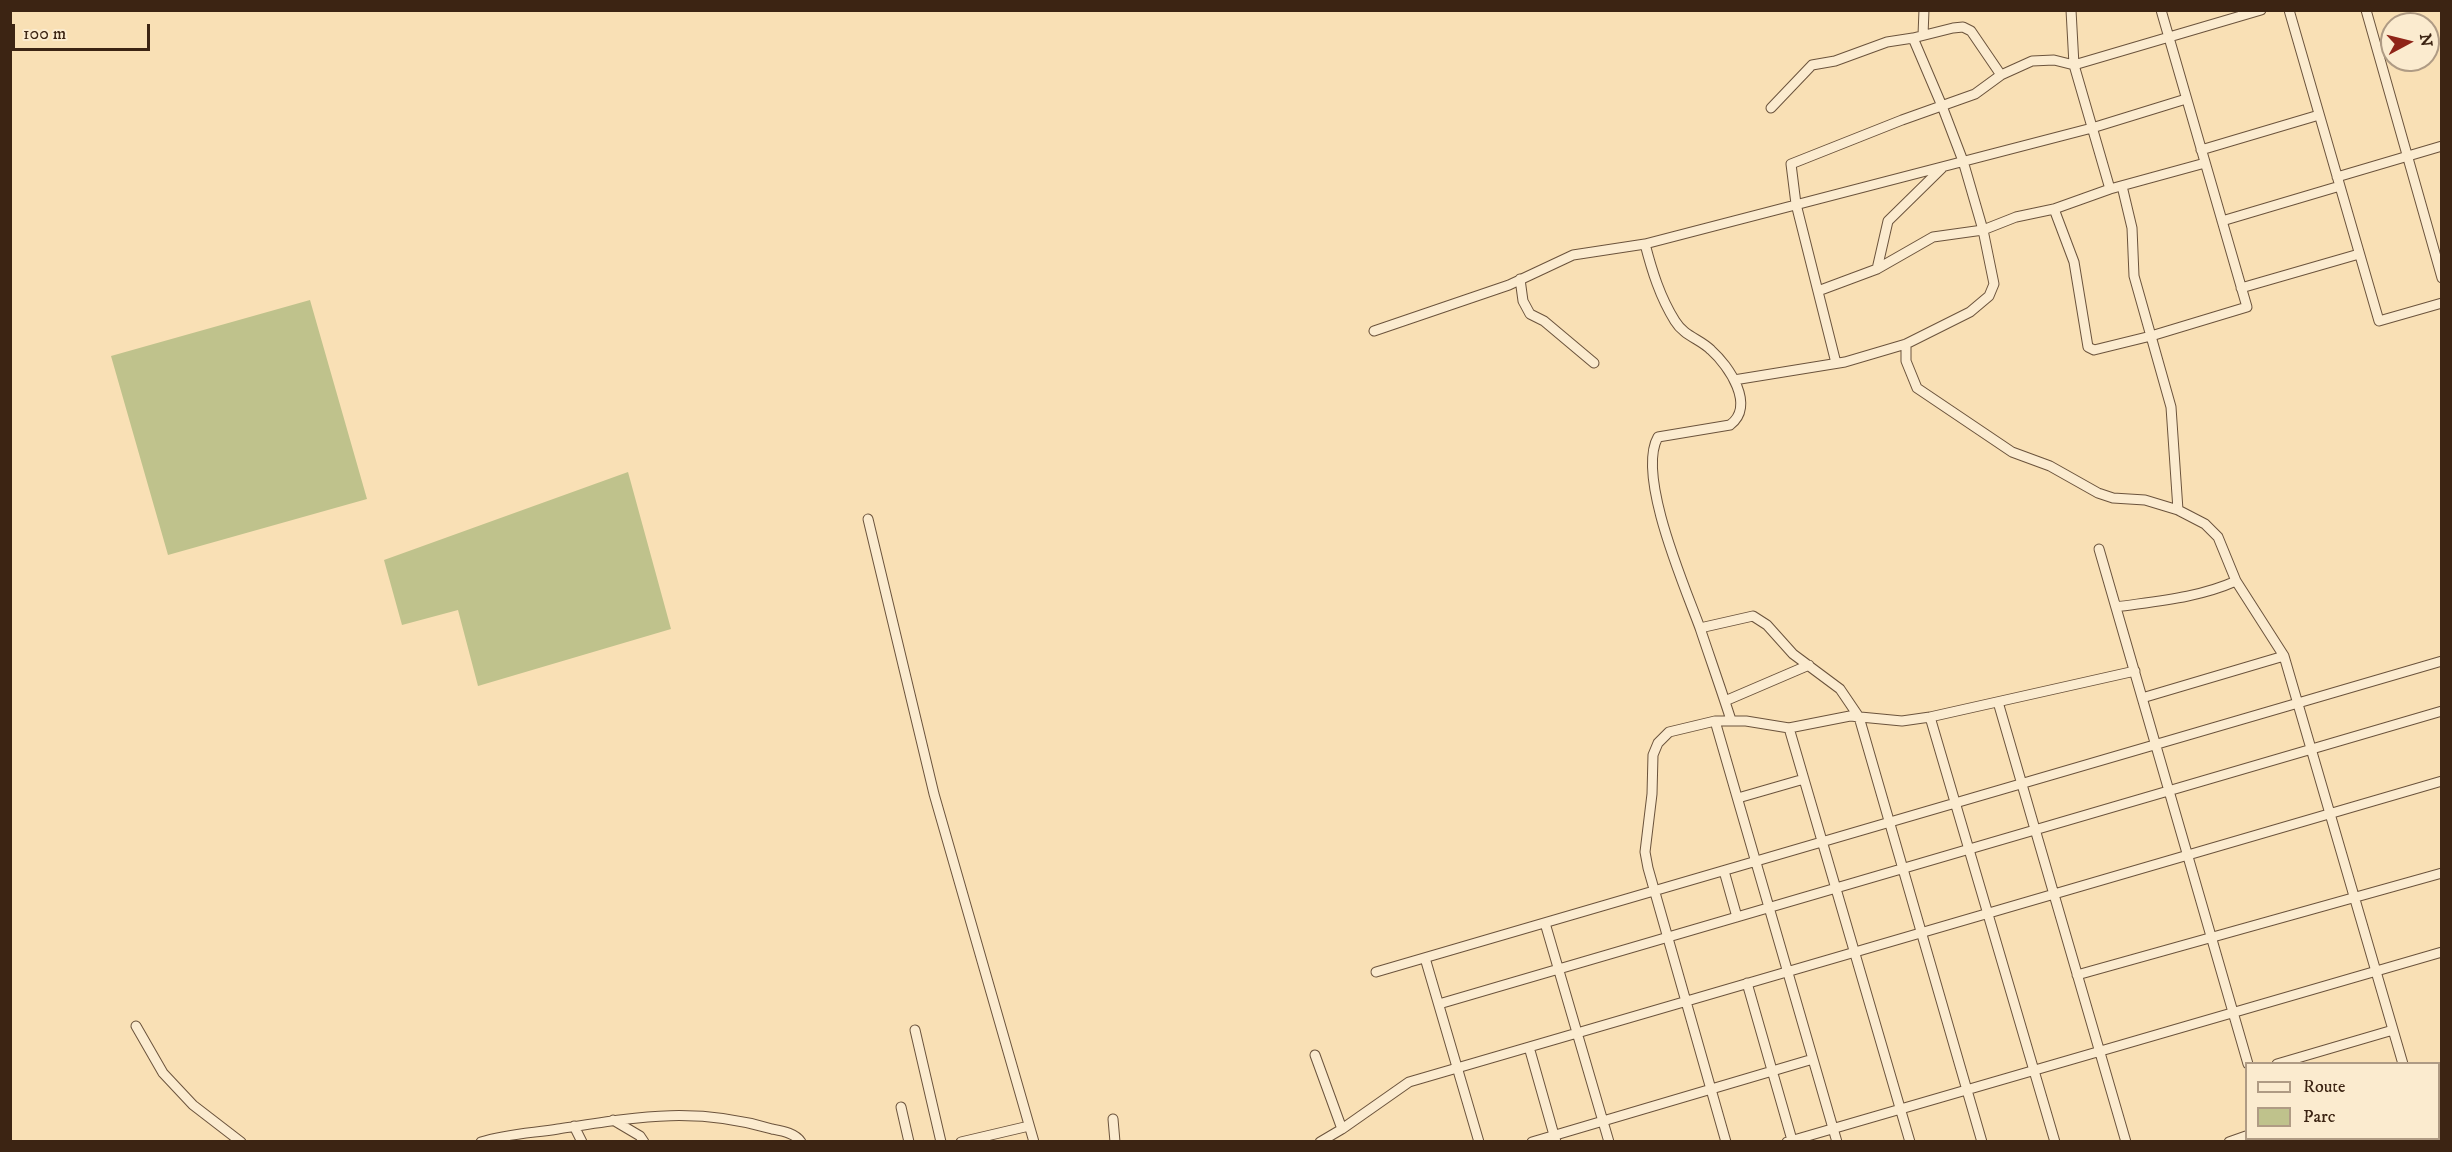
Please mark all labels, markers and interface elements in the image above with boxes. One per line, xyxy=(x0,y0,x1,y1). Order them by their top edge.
scale bar xyxy=(15,12,153,50)
north arrow xyxy=(2380,12,2440,72)
text: 100 m xyxy=(23,23,66,45)
text: N xyxy=(2415,32,2437,48)
legend xyxy=(2245,1062,2440,1140)
text: Route xyxy=(2303,1076,2346,1098)
text: Parc xyxy=(2303,1106,2335,1128)

